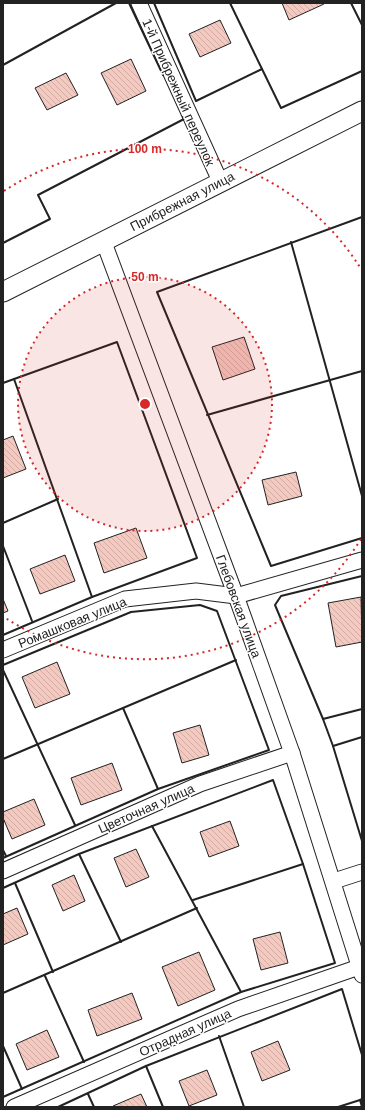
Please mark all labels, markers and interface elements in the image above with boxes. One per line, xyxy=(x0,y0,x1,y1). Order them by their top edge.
street label: 1-й Прибрежный переулок xyxy=(139,16,218,168)
text: 100 m xyxy=(128,142,162,156)
street label: Прибрежная улица xyxy=(128,168,238,234)
text: 50 m xyxy=(131,270,159,284)
centre of rings xyxy=(138,397,152,411)
street label: Глебовская улица xyxy=(213,553,264,660)
street label: Ромашковая улица xyxy=(16,594,129,651)
street label: Цветочная улица xyxy=(96,780,197,836)
street label: Отрадная улица xyxy=(137,1005,234,1059)

